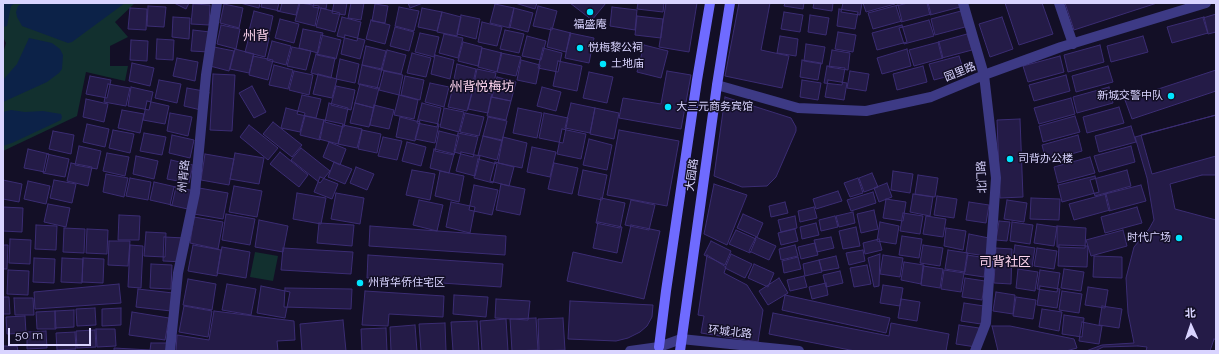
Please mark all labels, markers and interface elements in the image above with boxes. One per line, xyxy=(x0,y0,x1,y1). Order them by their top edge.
marker: 福盛庵 xyxy=(585,7,595,17)
place label: 福盛庵 xyxy=(574,18,606,32)
district label: 州背 xyxy=(243,28,269,44)
place label: 悦梅黎公祠 xyxy=(588,41,643,55)
marker: 悦梅黎公祠 xyxy=(575,43,585,53)
place label: 土地庙 xyxy=(611,57,644,71)
marker: 土地庙 xyxy=(598,59,608,69)
street label: 园里路 xyxy=(942,60,978,84)
district label: 州背悦梅坊 xyxy=(450,79,514,95)
place label: 新城交警中队 xyxy=(1097,89,1163,103)
marker: 新城交警中队 xyxy=(1166,91,1176,101)
place label: 大三元商务宾馆 xyxy=(676,100,753,114)
marker: 大三元商务宾馆 xyxy=(663,102,673,112)
place label: 司背办公楼 xyxy=(1018,152,1073,166)
marker: 司背办公楼 xyxy=(1005,154,1015,164)
street label: 大园路 xyxy=(683,158,701,192)
street label: 州背路 xyxy=(176,159,192,193)
street label: 北门路 xyxy=(975,160,989,194)
place label: 时代广场 xyxy=(1127,231,1171,245)
marker: 时代广场 xyxy=(1174,233,1184,243)
district label: 司背社区 xyxy=(979,254,1031,270)
place label: 州背华侨住宅区 xyxy=(368,276,445,290)
marker: 州背华侨住宅区 xyxy=(355,278,365,288)
north arrow xyxy=(1171,306,1211,346)
text: 北 xyxy=(1185,307,1196,320)
scale bar xyxy=(10,320,93,346)
street label: 环城北路 xyxy=(707,323,753,341)
text: 50 m xyxy=(15,328,43,342)

